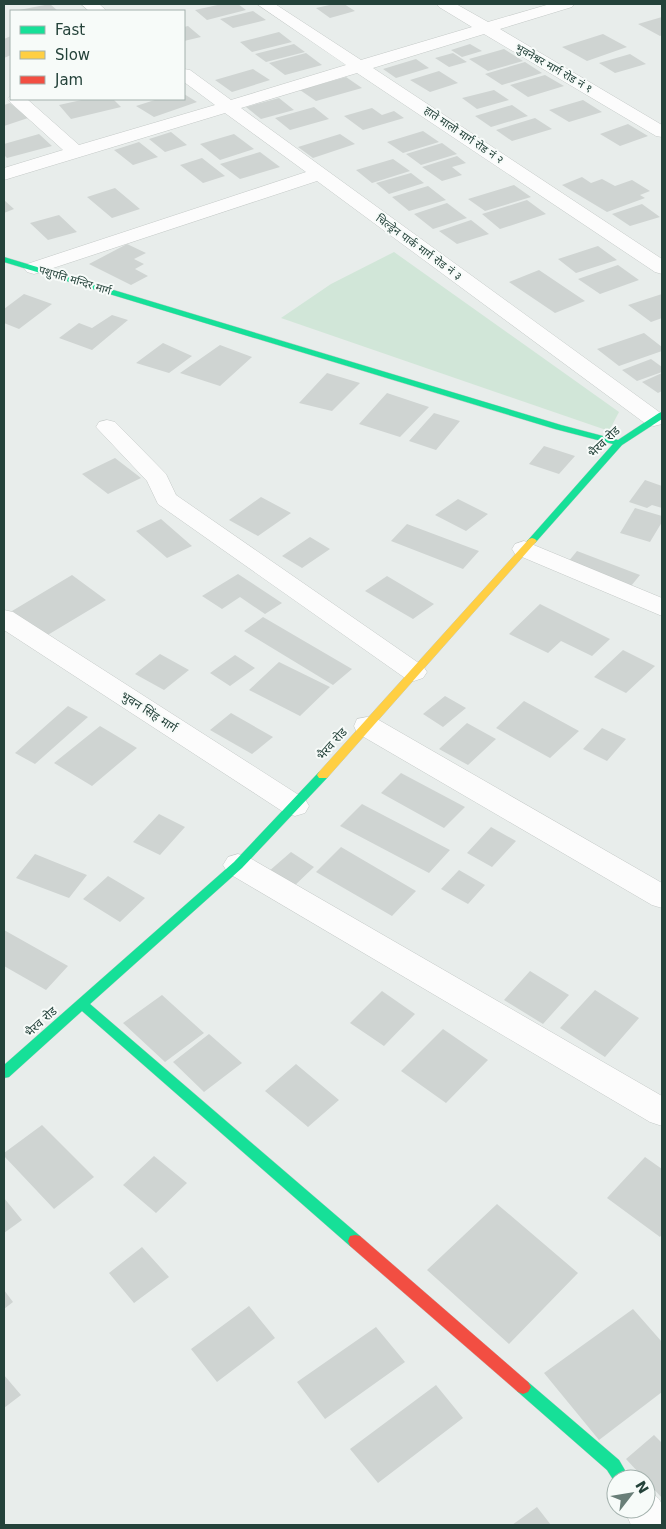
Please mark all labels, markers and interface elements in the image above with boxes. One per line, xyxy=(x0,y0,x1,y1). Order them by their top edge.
legend xyxy=(10,10,185,100)
text: Fast xyxy=(55,21,85,39)
street label: भुवनेश्वर मार्ग रोड नं १ xyxy=(513,41,595,96)
text: Slow xyxy=(55,46,90,64)
text: Jam xyxy=(54,71,83,89)
street label: हाते मालो मार्ग रोड नं २ xyxy=(422,104,506,167)
street label: चिल्ड्रेन पार्क मार्ग रोड नं ३ xyxy=(373,212,464,283)
street label: पशुपति मन्दिर मार्ग xyxy=(37,263,114,298)
street label: भैरव रोड xyxy=(585,423,623,460)
street label: भुवन सिंह मार्ग xyxy=(118,689,181,737)
street label: भैरव रोड xyxy=(313,724,350,763)
street label: भैरव रोड xyxy=(21,1003,60,1040)
north arrow xyxy=(606,1469,656,1519)
text: N xyxy=(632,1478,652,1496)

